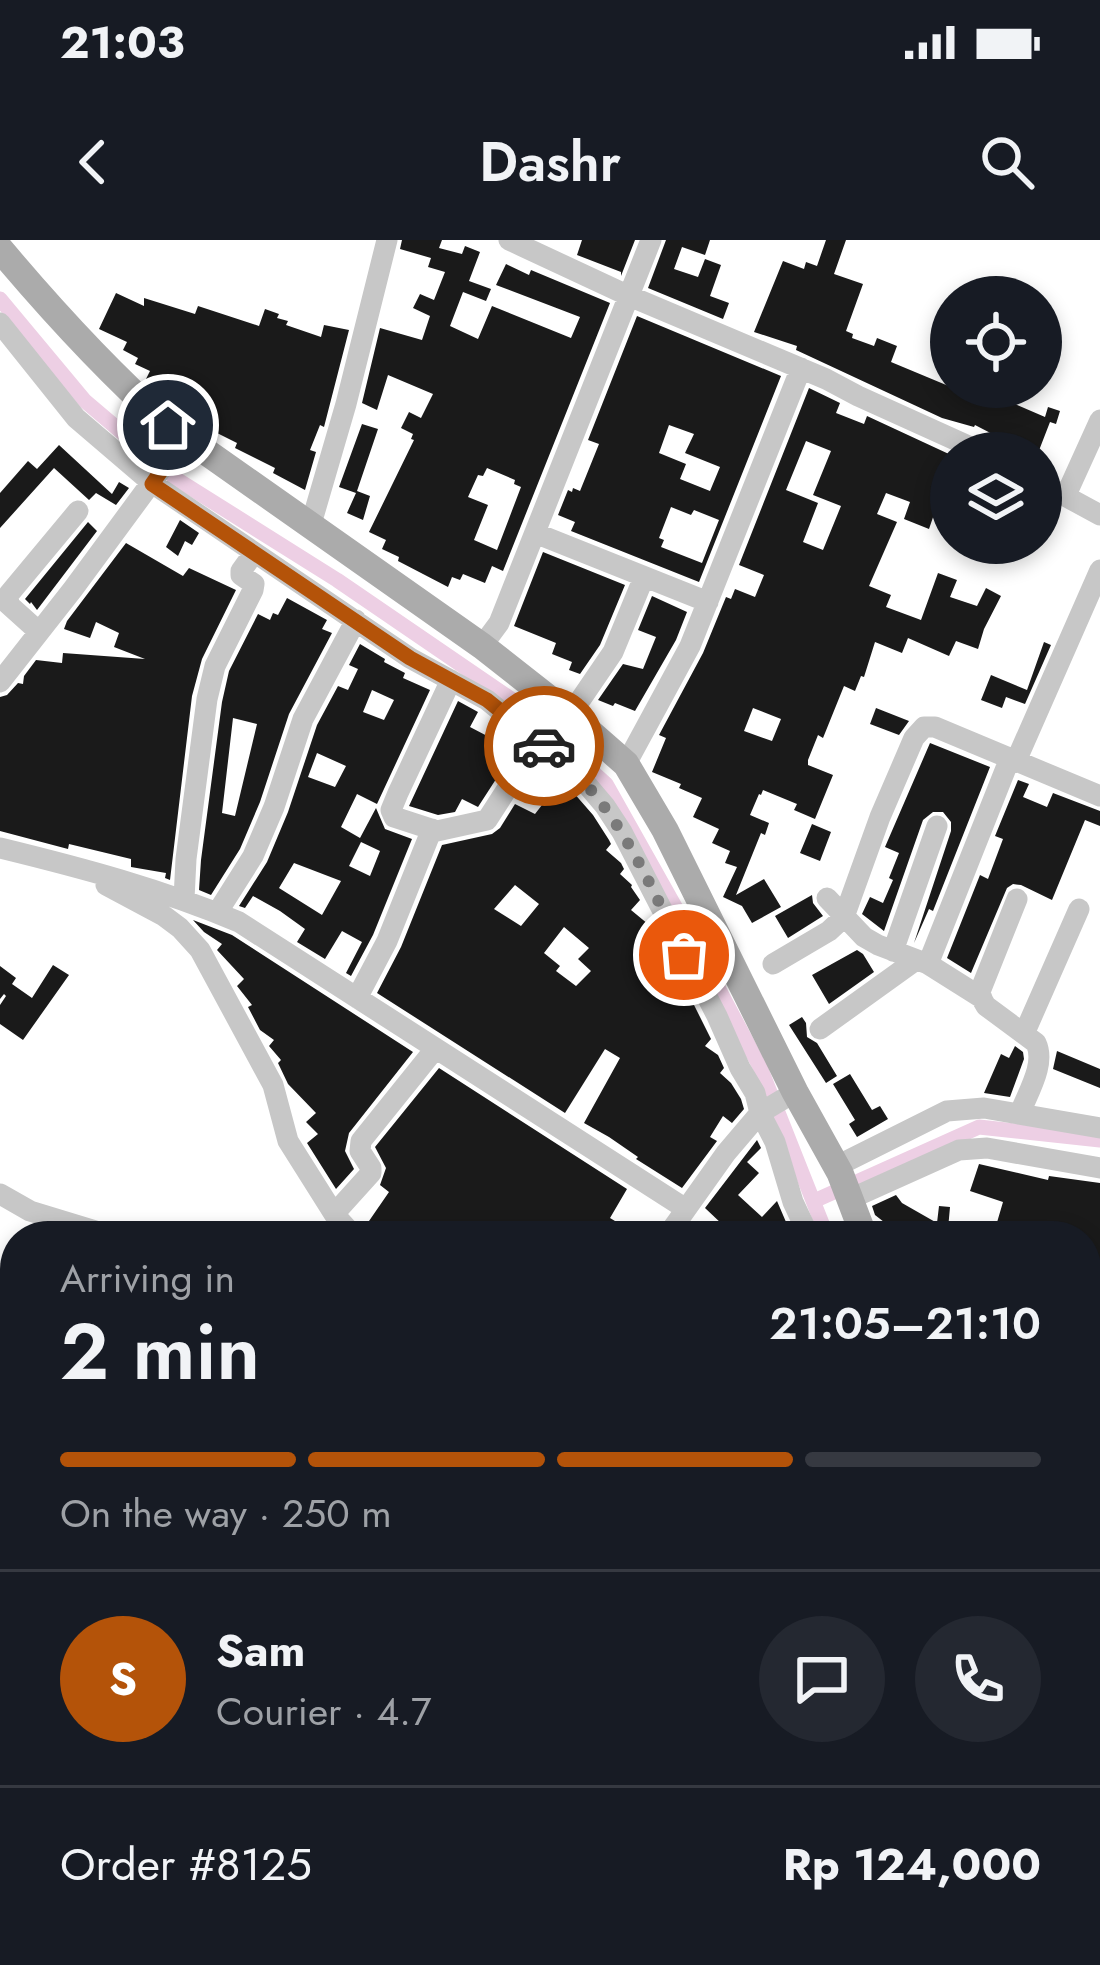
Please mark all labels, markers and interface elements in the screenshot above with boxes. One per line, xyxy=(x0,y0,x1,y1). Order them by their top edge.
text: 21:03 xyxy=(60,10,185,75)
text: Dashr xyxy=(479,123,621,201)
icon: back xyxy=(60,129,126,195)
icon: search xyxy=(974,129,1040,195)
map controls xyxy=(930,276,1062,564)
button: locate xyxy=(930,276,1062,408)
pin xyxy=(117,374,219,476)
icon: home xyxy=(135,392,201,458)
button: layers xyxy=(930,432,1062,564)
courier xyxy=(484,686,604,806)
icon: car xyxy=(511,713,577,779)
pin xyxy=(633,904,735,1006)
icon: bag xyxy=(651,922,717,988)
text: Arriving in xyxy=(60,1250,235,1307)
text: 21:05–21:10 xyxy=(769,1291,1041,1356)
text: 2 min xyxy=(60,1296,260,1408)
text: On the way · 250 m xyxy=(60,1485,392,1542)
button: chat xyxy=(759,1616,885,1742)
button: phone xyxy=(915,1616,1041,1742)
text: Sam xyxy=(216,1618,305,1683)
text: S xyxy=(109,1646,137,1711)
text: Courier · 4.7 xyxy=(216,1683,431,1740)
text: Order #8125 xyxy=(60,1832,312,1897)
text: Rp 124,000 xyxy=(783,1832,1041,1897)

